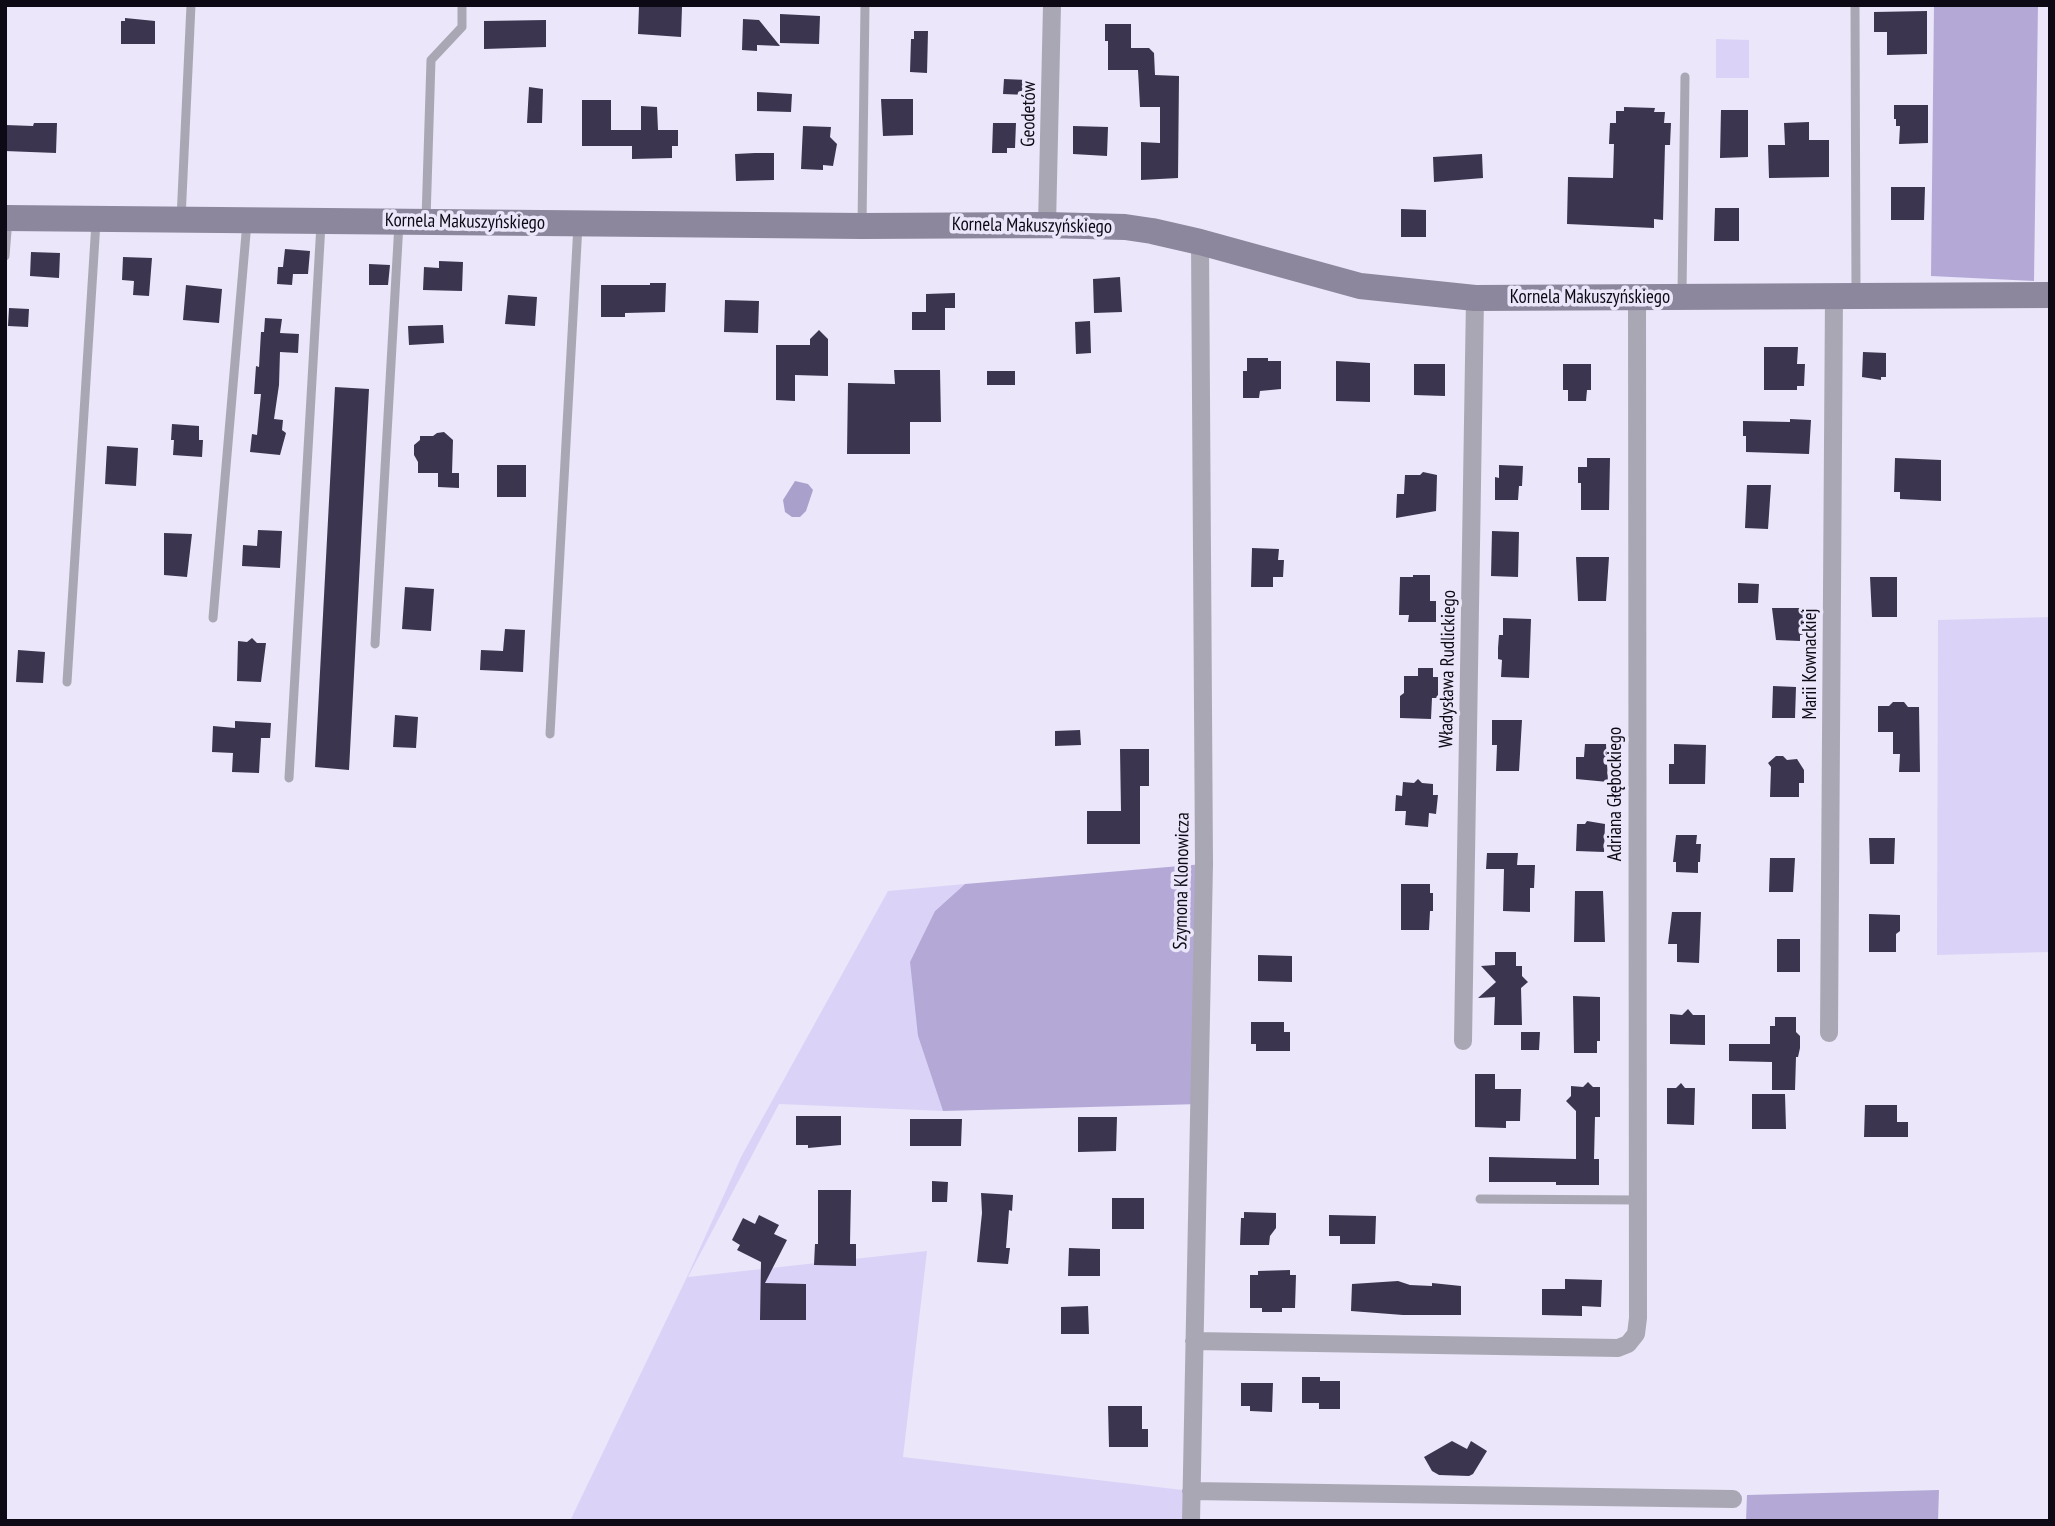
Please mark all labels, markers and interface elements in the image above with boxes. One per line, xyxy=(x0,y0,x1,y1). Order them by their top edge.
street label: Geodetów xyxy=(1017,81,1041,147)
street label: Kornela Makuszyńskiego xyxy=(385,209,545,235)
street label: Kornela Makuszyńskiego xyxy=(952,213,1112,239)
street label: Kornela Makuszyńskiego xyxy=(1510,287,1670,309)
street label: Władysława Rudlickiego xyxy=(1435,590,1461,748)
street label: Marii Kownackiej xyxy=(1800,608,1822,720)
street label: Adriana Głębockiego xyxy=(1605,727,1627,861)
street label: Szymona Klonowicza xyxy=(1169,812,1195,950)

